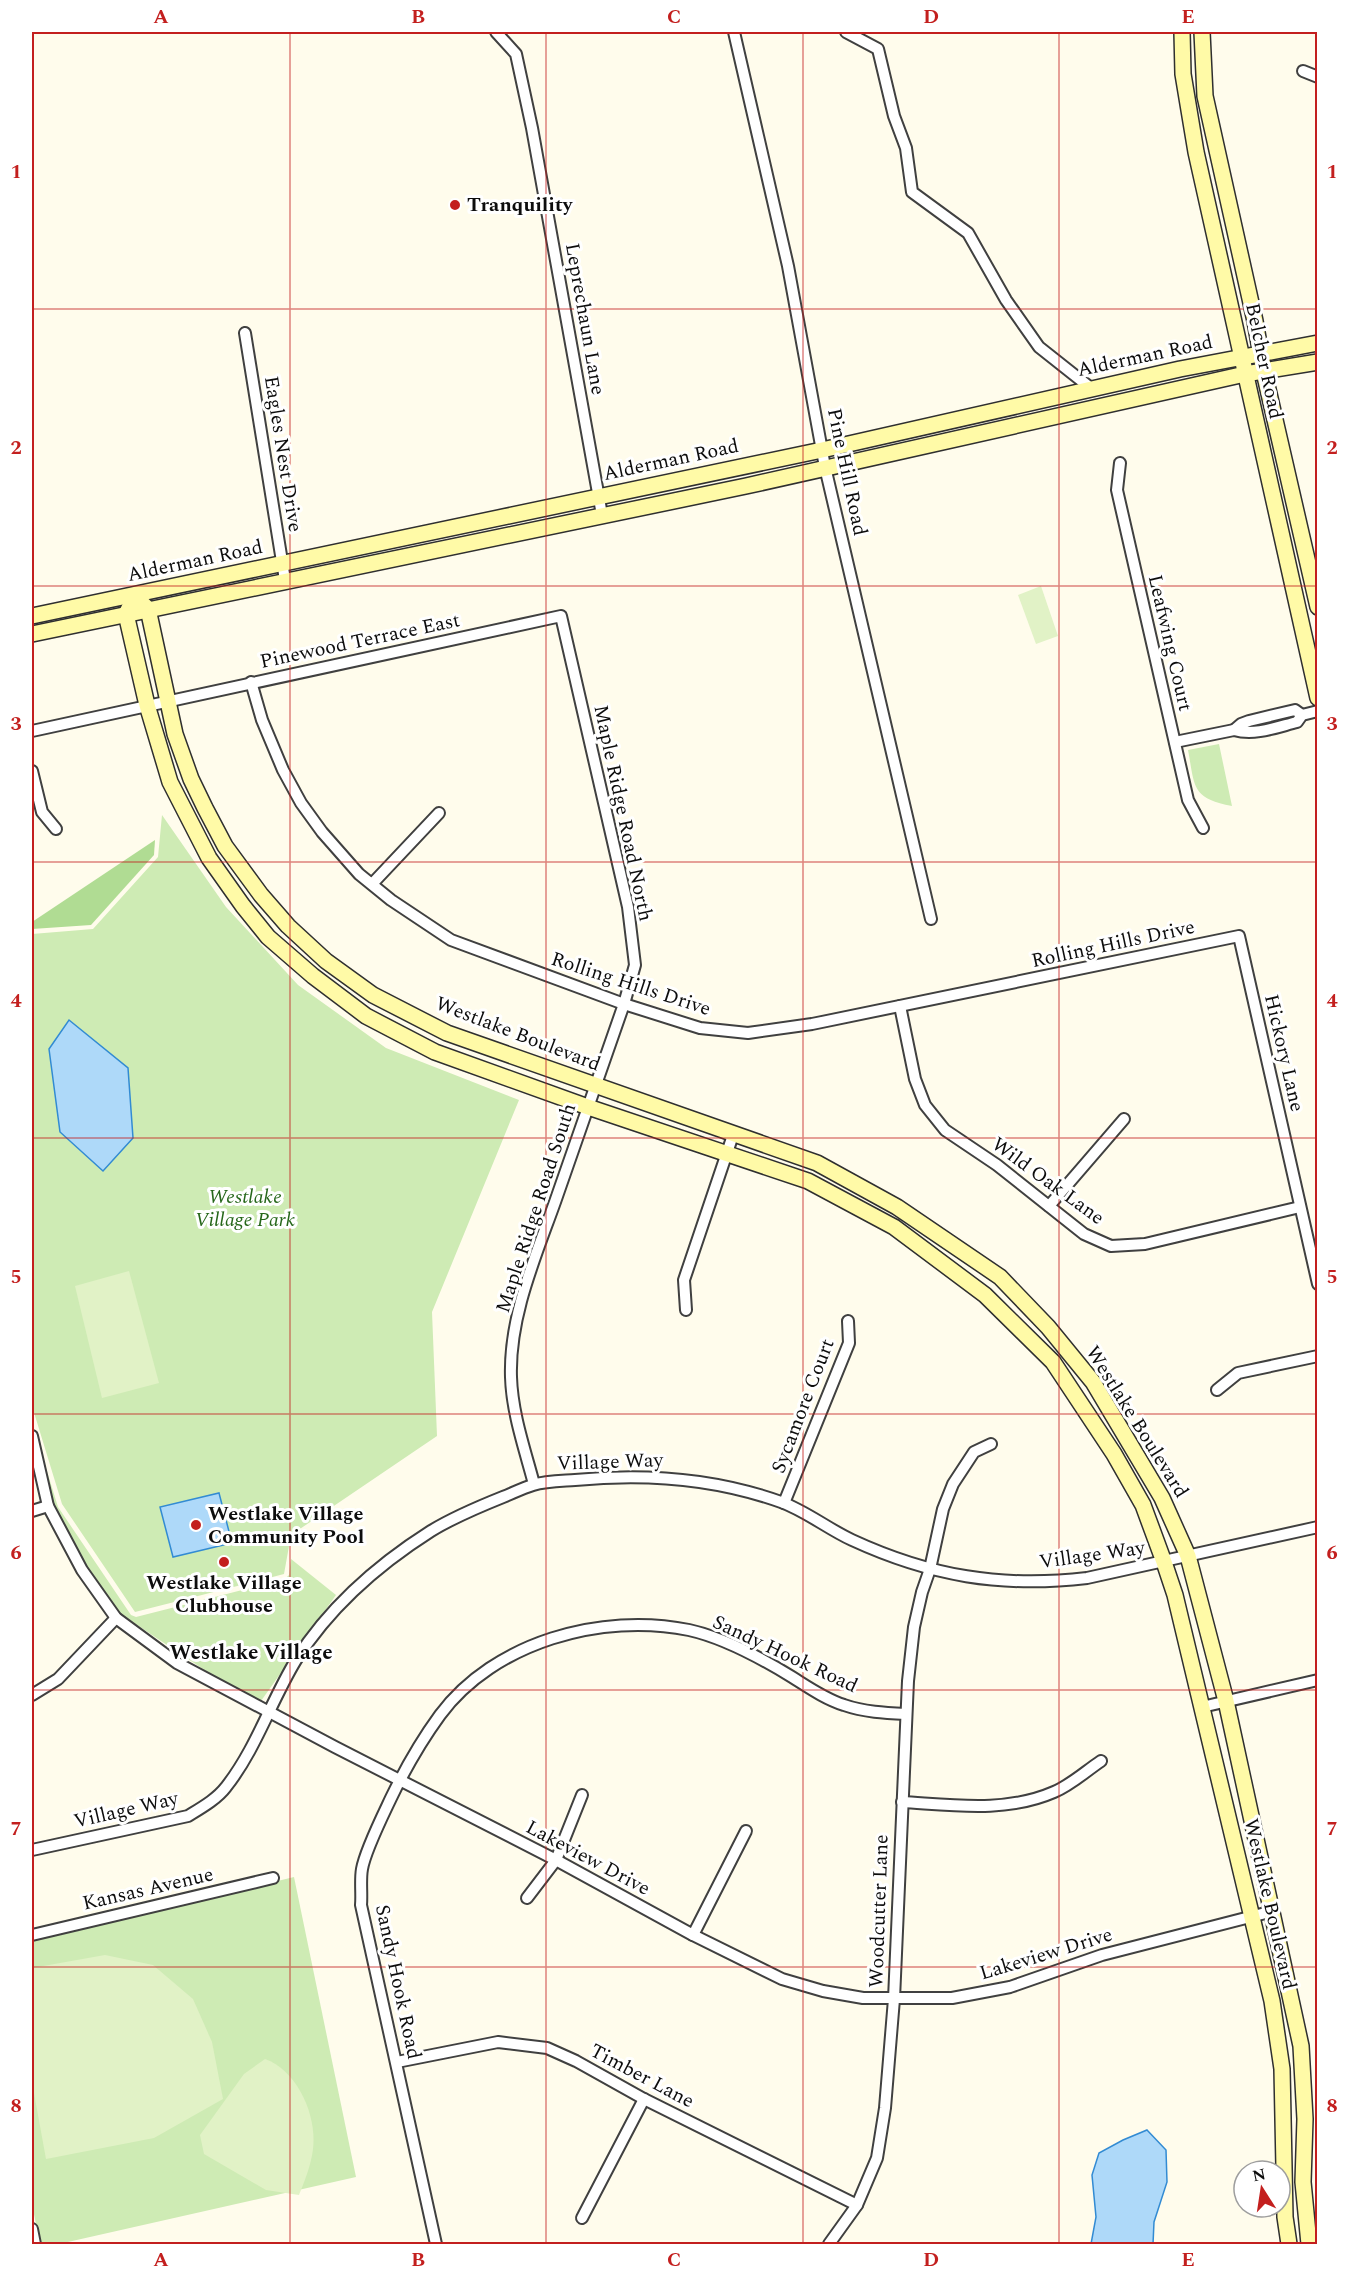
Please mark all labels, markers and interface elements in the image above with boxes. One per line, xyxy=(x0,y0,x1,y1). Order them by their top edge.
text: A xyxy=(153,2,169,32)
text: B xyxy=(411,2,425,32)
text: C xyxy=(667,2,681,32)
text: D xyxy=(923,2,939,32)
text: E xyxy=(1181,2,1195,32)
text: 1 xyxy=(10,157,22,187)
text: 1 xyxy=(1326,157,1338,187)
place label: Tranquility xyxy=(467,190,574,220)
marker: Tranquility xyxy=(448,198,462,212)
street label: Leprechaun Lane xyxy=(557,241,613,397)
street label: Belcher Road xyxy=(1237,300,1291,422)
street label: Alderman Road xyxy=(1074,327,1216,385)
street label: Eagles Nest Drive xyxy=(256,374,310,534)
street label: Pine Hill Road xyxy=(819,405,875,539)
street label: Alderman Road xyxy=(600,431,742,489)
text: 2 xyxy=(10,433,22,463)
text: 2 xyxy=(1326,433,1338,463)
street label: Alderman Road xyxy=(124,532,266,590)
street label: Leafwing Court xyxy=(1140,572,1200,714)
street label: Pinewood Terrace East xyxy=(257,605,463,677)
street label: Maple Ridge Road North xyxy=(585,702,661,924)
text: 3 xyxy=(10,709,22,739)
text: 3 xyxy=(1326,709,1338,739)
street label: Rolling Hills Drive xyxy=(1029,912,1197,976)
street label: Rolling Hills Drive xyxy=(547,944,715,1024)
text: 4 xyxy=(10,986,22,1016)
text: 4 xyxy=(1326,986,1338,1016)
street label: Westlake Boulevard xyxy=(431,989,605,1079)
street label: Hickory Lane xyxy=(1256,991,1312,1115)
street label: Maple Ridge Road South xyxy=(488,1099,584,1317)
street label: Wild Oak Lane xyxy=(985,1130,1111,1232)
park label: Westlake Village Park xyxy=(195,1182,296,1235)
text: 5 xyxy=(10,1262,22,1292)
text: 5 xyxy=(1326,1262,1338,1292)
street label: Sycamore Court xyxy=(764,1334,842,1478)
street label: Westlake Boulevard xyxy=(1078,1340,1196,1504)
street label: Village Way xyxy=(556,1445,665,1479)
place label: Westlake Village Community Pool xyxy=(208,1499,364,1552)
marker: Westlake Village Community Pool xyxy=(189,1518,203,1532)
street label: Village Way xyxy=(1037,1533,1148,1577)
text: 6 xyxy=(10,1538,22,1568)
text: 6 xyxy=(1326,1538,1338,1568)
marker: Westlake Village Clubhouse xyxy=(217,1555,231,1569)
place label: Westlake Village Clubhouse xyxy=(146,1568,302,1621)
street label: Sandy Hook Road xyxy=(707,1607,863,1701)
district label: Westlake Village xyxy=(169,1637,333,1669)
street label: Village Way xyxy=(71,1783,183,1837)
street label: Lakeview Drive xyxy=(520,1813,656,1903)
text: 7 xyxy=(10,1814,22,1844)
text: 7 xyxy=(1326,1814,1338,1844)
street label: Westlake Boulevard xyxy=(1236,1815,1304,1993)
street label: Woodcutter Lane xyxy=(861,1834,897,1988)
street label: Kansas Avenue xyxy=(80,1859,216,1919)
street label: Sandy Hook Road xyxy=(367,1902,429,2062)
street label: Lakeview Drive xyxy=(976,1920,1116,1988)
street label: Timber Lane xyxy=(584,2036,700,2116)
text: 8 xyxy=(10,2091,22,2121)
text: 8 xyxy=(1326,2091,1338,2121)
north arrow xyxy=(1232,2159,1292,2219)
text: N xyxy=(1250,2162,1268,2188)
text: A xyxy=(153,2245,169,2275)
text: B xyxy=(411,2245,425,2275)
text: C xyxy=(667,2245,681,2275)
text: D xyxy=(923,2245,939,2275)
text: E xyxy=(1181,2245,1195,2275)

